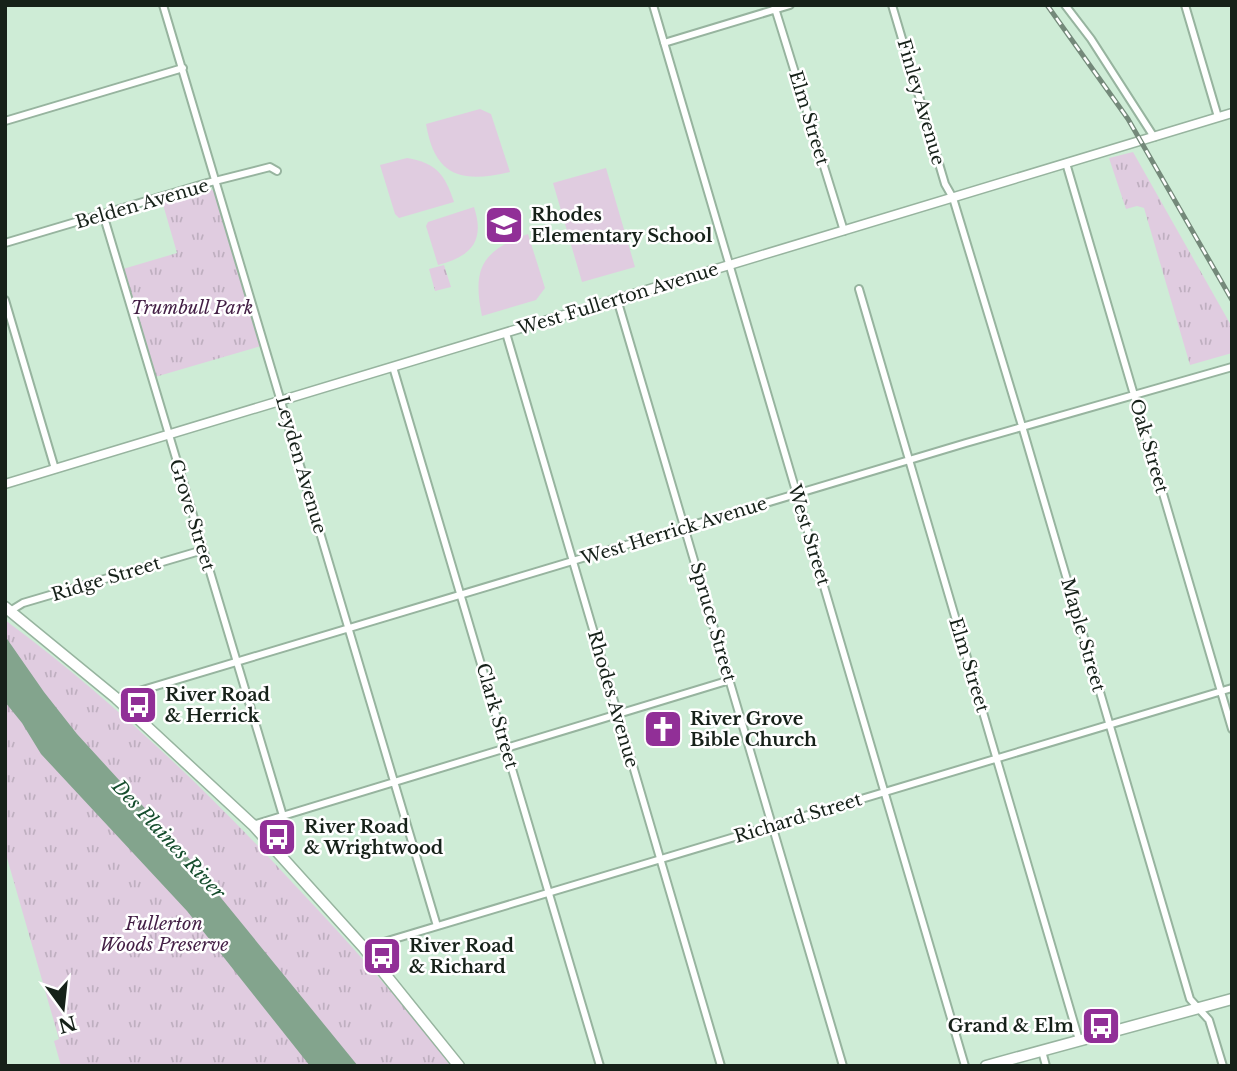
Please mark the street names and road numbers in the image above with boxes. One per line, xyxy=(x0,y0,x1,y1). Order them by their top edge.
street label: Finley Avenue xyxy=(892,36,950,168)
street label: Elm Street xyxy=(784,68,834,168)
street label: Belden Avenue xyxy=(73,174,211,234)
street label: West Fullerton Avenue xyxy=(514,258,721,340)
street label: Leyden Avenue xyxy=(271,394,331,536)
street label: Oak Street xyxy=(1125,396,1173,496)
street label: Grove Street xyxy=(165,456,219,574)
street label: West Street xyxy=(783,481,835,588)
street label: West Herrick Avenue xyxy=(577,492,770,570)
street label: Ridge Street xyxy=(49,552,163,606)
street label: Spruce Street xyxy=(685,560,741,685)
street label: Maple Street xyxy=(1056,576,1110,695)
street label: Elm Street xyxy=(944,615,994,715)
street label: Rhodes Avenue xyxy=(583,628,643,770)
street label: Clark Street xyxy=(471,661,523,772)
street label: Richard Street xyxy=(732,788,865,848)

